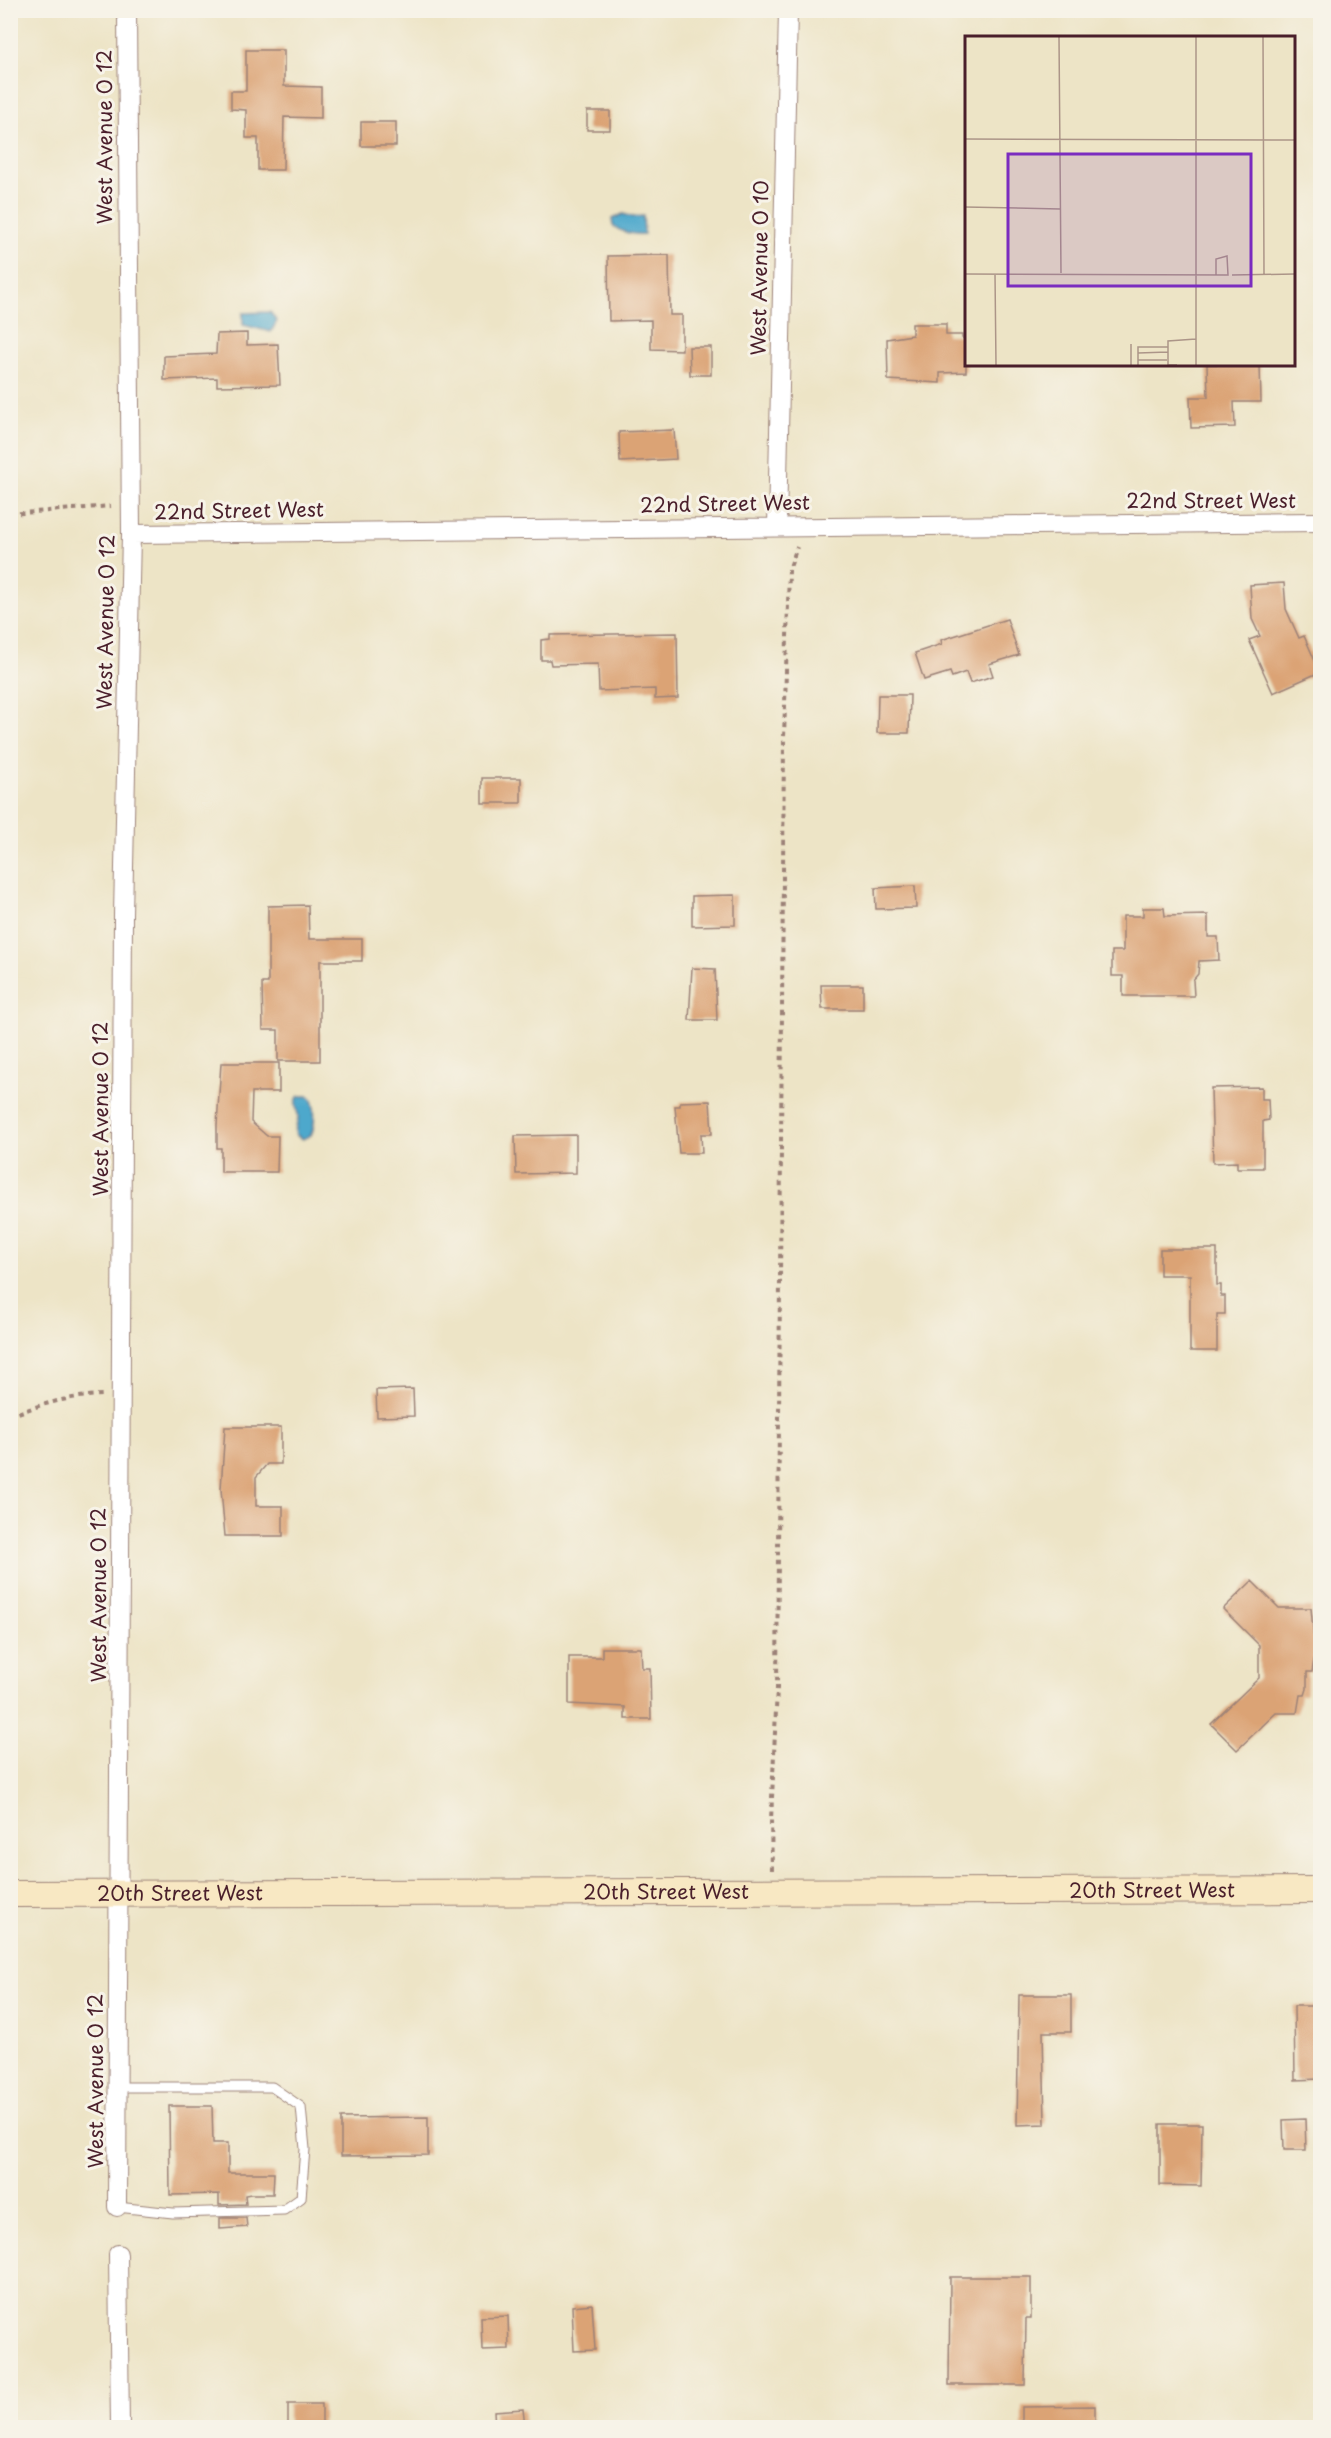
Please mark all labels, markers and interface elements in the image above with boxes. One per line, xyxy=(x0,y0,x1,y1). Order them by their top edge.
inset map xyxy=(965,36,1295,366)
street label: West Avenue O 12 xyxy=(89,49,119,225)
street label: West Avenue O 10 xyxy=(742,180,776,356)
street label: 22nd Street West xyxy=(1126,485,1296,515)
street label: 22nd Street West xyxy=(640,487,810,519)
street label: 22nd Street West xyxy=(154,494,324,526)
street label: West Avenue O 12 xyxy=(88,534,122,710)
street label: West Avenue O 12 xyxy=(85,1021,115,1197)
street label: West Avenue O 12 xyxy=(83,1507,113,1683)
street label: 20th Street West xyxy=(1069,1874,1235,1905)
street label: 20th Street West xyxy=(583,1876,749,1906)
street label: 20th Street West xyxy=(97,1877,263,1908)
street label: West Avenue O 12 xyxy=(80,1993,110,2169)

